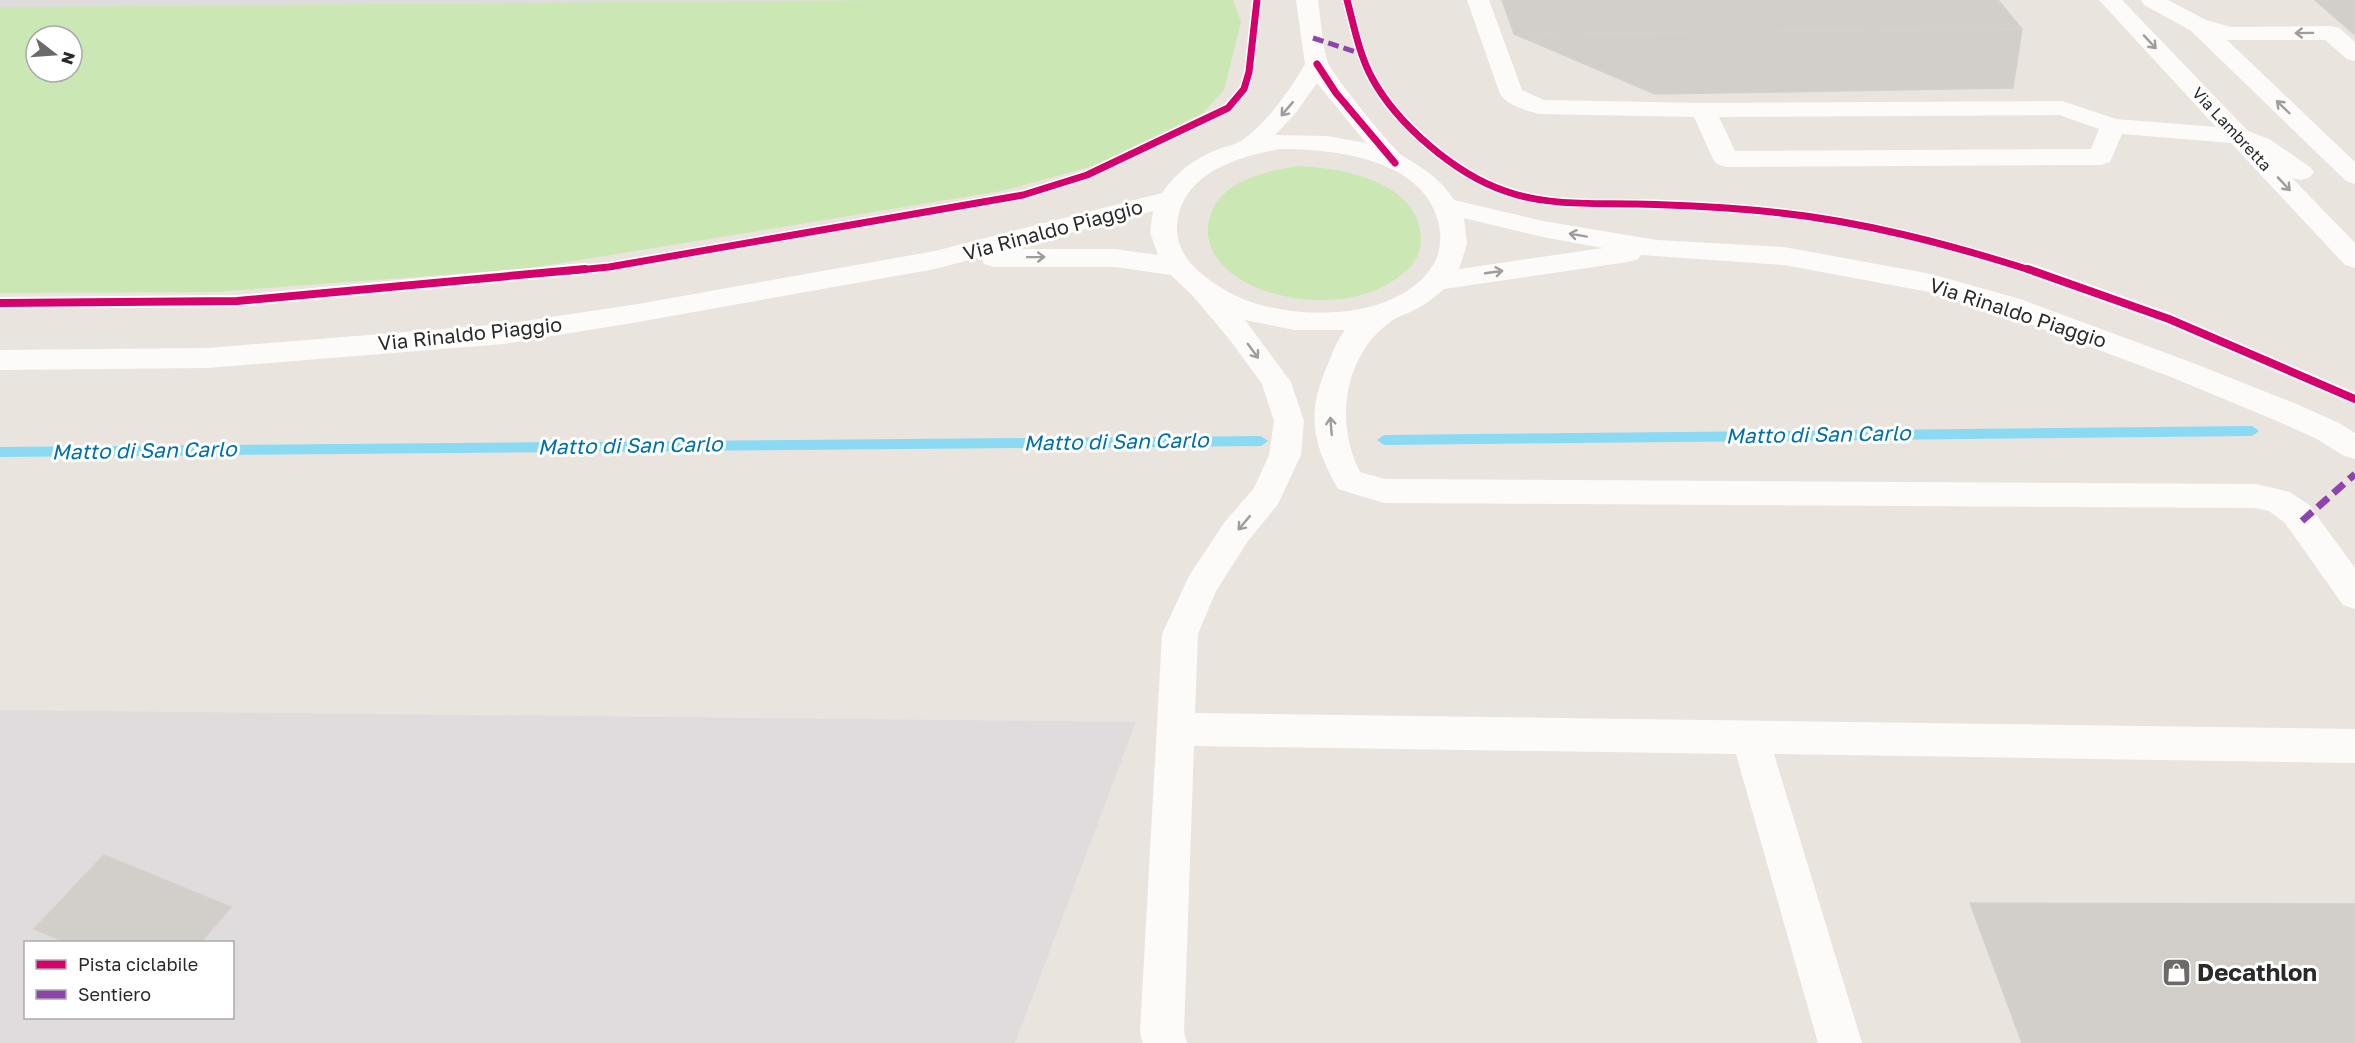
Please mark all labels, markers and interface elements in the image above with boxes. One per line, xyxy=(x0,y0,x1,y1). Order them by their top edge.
north arrow xyxy=(24,24,84,84)
one-way arrow xyxy=(2295,27,2315,39)
one-way arrow xyxy=(2143,35,2157,50)
text: N xyxy=(57,50,80,67)
street label: Via Lambretta xyxy=(2188,83,2276,175)
one-way arrow xyxy=(2275,100,2290,114)
one-way arrow xyxy=(1280,101,1294,116)
one-way arrow xyxy=(2277,176,2291,191)
street label: Via Rinaldo Piaggio xyxy=(960,194,1145,265)
one-way arrow xyxy=(1569,229,1589,240)
one-way arrow xyxy=(1025,252,1045,263)
one-way arrow xyxy=(1484,267,1503,278)
street label: Via Rinaldo Piaggio xyxy=(1927,272,2110,352)
street label: Via Rinaldo Piaggio xyxy=(377,311,563,355)
one-way arrow xyxy=(1247,342,1259,358)
one-way arrow xyxy=(1325,417,1336,437)
water label: Matto di San Carlo xyxy=(1725,419,1912,449)
water label: Matto di San Carlo xyxy=(1023,426,1210,456)
water label: Matto di San Carlo xyxy=(537,430,724,460)
water label: Matto di San Carlo xyxy=(51,435,238,465)
one-way arrow xyxy=(1237,515,1250,531)
legend xyxy=(24,941,234,1019)
text: Pista ciclabile xyxy=(78,953,198,975)
shop icon: Decathlon xyxy=(2160,957,2192,989)
place label: Decathlon xyxy=(2197,957,2317,986)
text: Sentiero xyxy=(78,983,151,1005)

